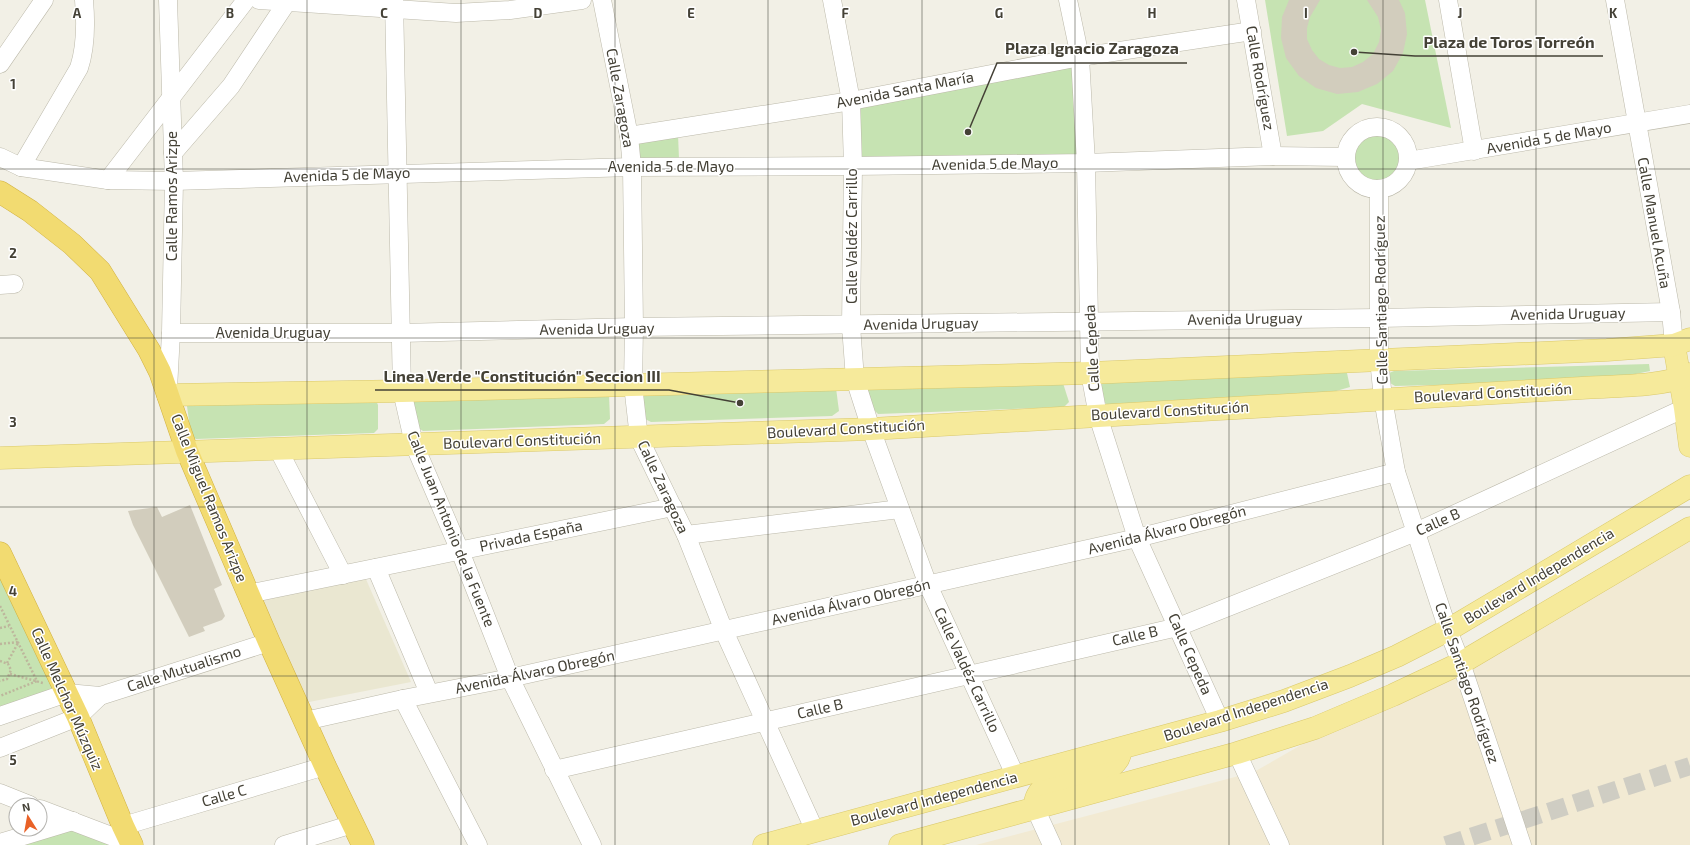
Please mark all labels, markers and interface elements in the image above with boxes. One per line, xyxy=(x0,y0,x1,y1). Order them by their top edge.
text: A xyxy=(73,5,82,21)
text: B xyxy=(226,5,234,21)
text: C xyxy=(380,5,388,21)
text: D xyxy=(534,5,543,21)
text: E xyxy=(687,5,695,21)
text: F xyxy=(841,5,849,21)
text: G xyxy=(995,5,1003,21)
text: H xyxy=(1148,5,1157,21)
text: I xyxy=(1304,5,1308,21)
text: J xyxy=(1458,5,1462,21)
text: K xyxy=(1609,5,1618,21)
street label: Calle Rodríguez xyxy=(1243,24,1279,131)
callout: Plaza de Toros Torreón xyxy=(1415,28,1603,56)
text: Plaza de Toros Torreón xyxy=(1423,32,1595,51)
callout: Plaza Ignacio Zaragoza xyxy=(997,35,1187,63)
text: Plaza Ignacio Zaragoza xyxy=(1005,38,1179,57)
street label: Calle Zaragoza xyxy=(603,47,639,149)
street label: Avenida Santa María xyxy=(835,67,975,111)
text: 1 xyxy=(10,76,16,92)
street label: Avenida 5 de Mayo xyxy=(1485,117,1613,157)
street label: Calle Ramos Arizpe xyxy=(162,131,180,261)
street label: Avenida 5 de Mayo xyxy=(931,153,1058,173)
street label: Calle Manuel Acuña xyxy=(1635,156,1675,290)
street label: Avenida 5 de Mayo xyxy=(608,157,734,175)
street label: Avenida 5 de Mayo xyxy=(283,163,411,185)
street label: Calle Valdéz Carrillo xyxy=(842,168,860,304)
street label: Calle Santiago Rodríguez xyxy=(1370,215,1390,385)
text: 2 xyxy=(9,245,17,261)
street label: Avenida Uruguay xyxy=(1510,303,1626,323)
street label: Calle Cepeda xyxy=(1080,304,1102,392)
street label: Avenida Uruguay xyxy=(1187,308,1303,328)
street label: Avenida Uruguay xyxy=(863,313,979,333)
street label: Avenida Uruguay xyxy=(539,318,655,338)
street label: Avenida Uruguay xyxy=(215,323,331,341)
callout: Linea Verde "Constitución" Seccion III xyxy=(375,362,669,390)
text: Linea Verde "Constitución" Seccion III xyxy=(383,366,661,385)
street label: Boulevard Constitución xyxy=(1414,379,1572,405)
street label: Boulevard Constitución xyxy=(1091,397,1249,423)
street label: Calle Miguel Ramos Arizpe xyxy=(168,411,252,584)
text: 3 xyxy=(9,414,17,430)
street label: Boulevard Constitución xyxy=(767,415,925,441)
street label: Calle Juan Antonio de la Fuente xyxy=(404,428,500,629)
street label: Boulevard Constitución xyxy=(443,428,601,452)
street label: Calle Zaragoza xyxy=(634,437,693,536)
street label: Avenida Álvaro Obregón xyxy=(1086,501,1248,557)
street label: Calle B xyxy=(1413,503,1462,539)
street label: Privada España xyxy=(478,515,584,555)
street label: Boulevard Independencia xyxy=(1460,523,1617,627)
street label: Avenida Álvaro Obregón xyxy=(770,574,932,628)
text: 4 xyxy=(9,583,17,599)
street label: Calle Santiago Rodríguez xyxy=(1432,600,1504,766)
street label: Calle Valdéz Carrillo xyxy=(931,604,1005,735)
street label: Calle Cepeda xyxy=(1165,610,1217,697)
street label: Calle B xyxy=(1110,621,1159,649)
street label: Calle Melchor Múzquiz xyxy=(28,625,107,773)
street label: Calle Mutualismo xyxy=(124,641,243,695)
street label: Avenida Álvaro Obregón xyxy=(453,645,616,697)
street label: Boulevard Independencia xyxy=(1161,674,1330,744)
street label: Calle B xyxy=(795,694,844,722)
text: 5 xyxy=(9,752,17,768)
street label: Boulevard Independencia xyxy=(848,767,1019,829)
street label: Calle C xyxy=(199,780,249,810)
north arrow xyxy=(8,797,48,837)
text: N xyxy=(21,800,31,814)

